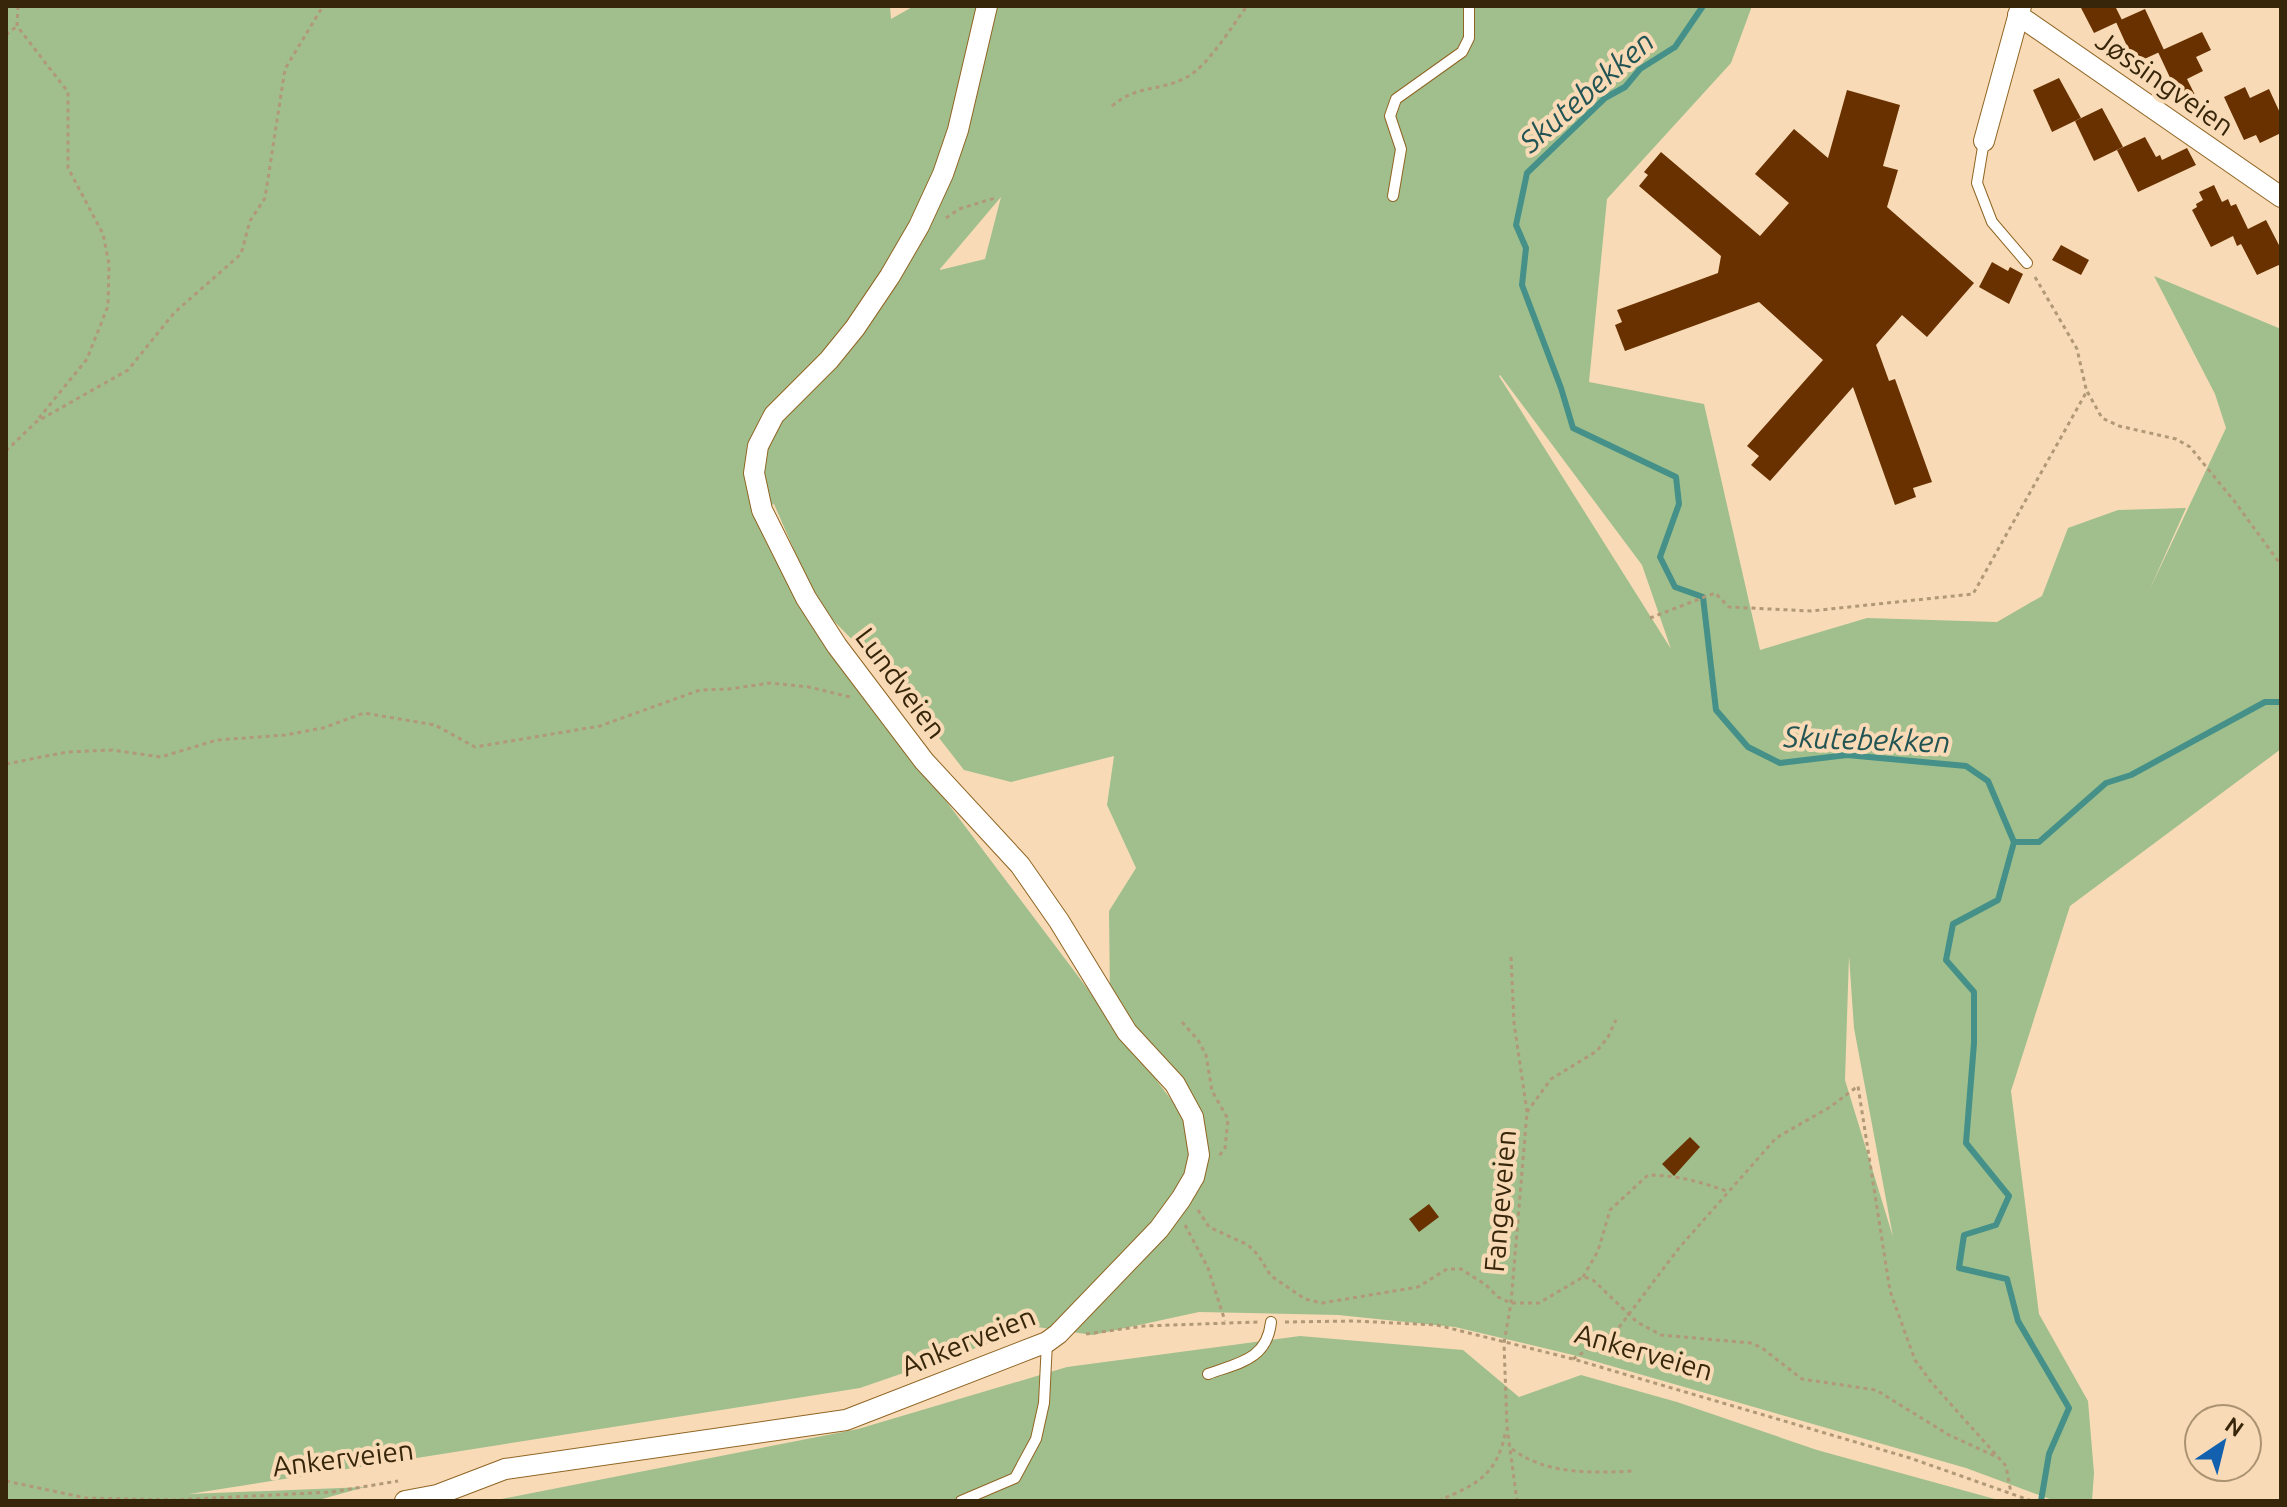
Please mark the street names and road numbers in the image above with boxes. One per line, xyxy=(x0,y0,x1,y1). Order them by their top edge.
street label: Jøssingveien xyxy=(2091,24,2240,141)
street label: Lundveien xyxy=(850,621,953,744)
street label: Fangeveien xyxy=(1478,1128,1521,1273)
street label: Ankerveien xyxy=(896,1300,1039,1381)
street label: Ankerveien xyxy=(1572,1317,1717,1386)
street label: Ankerveien xyxy=(271,1433,415,1482)

